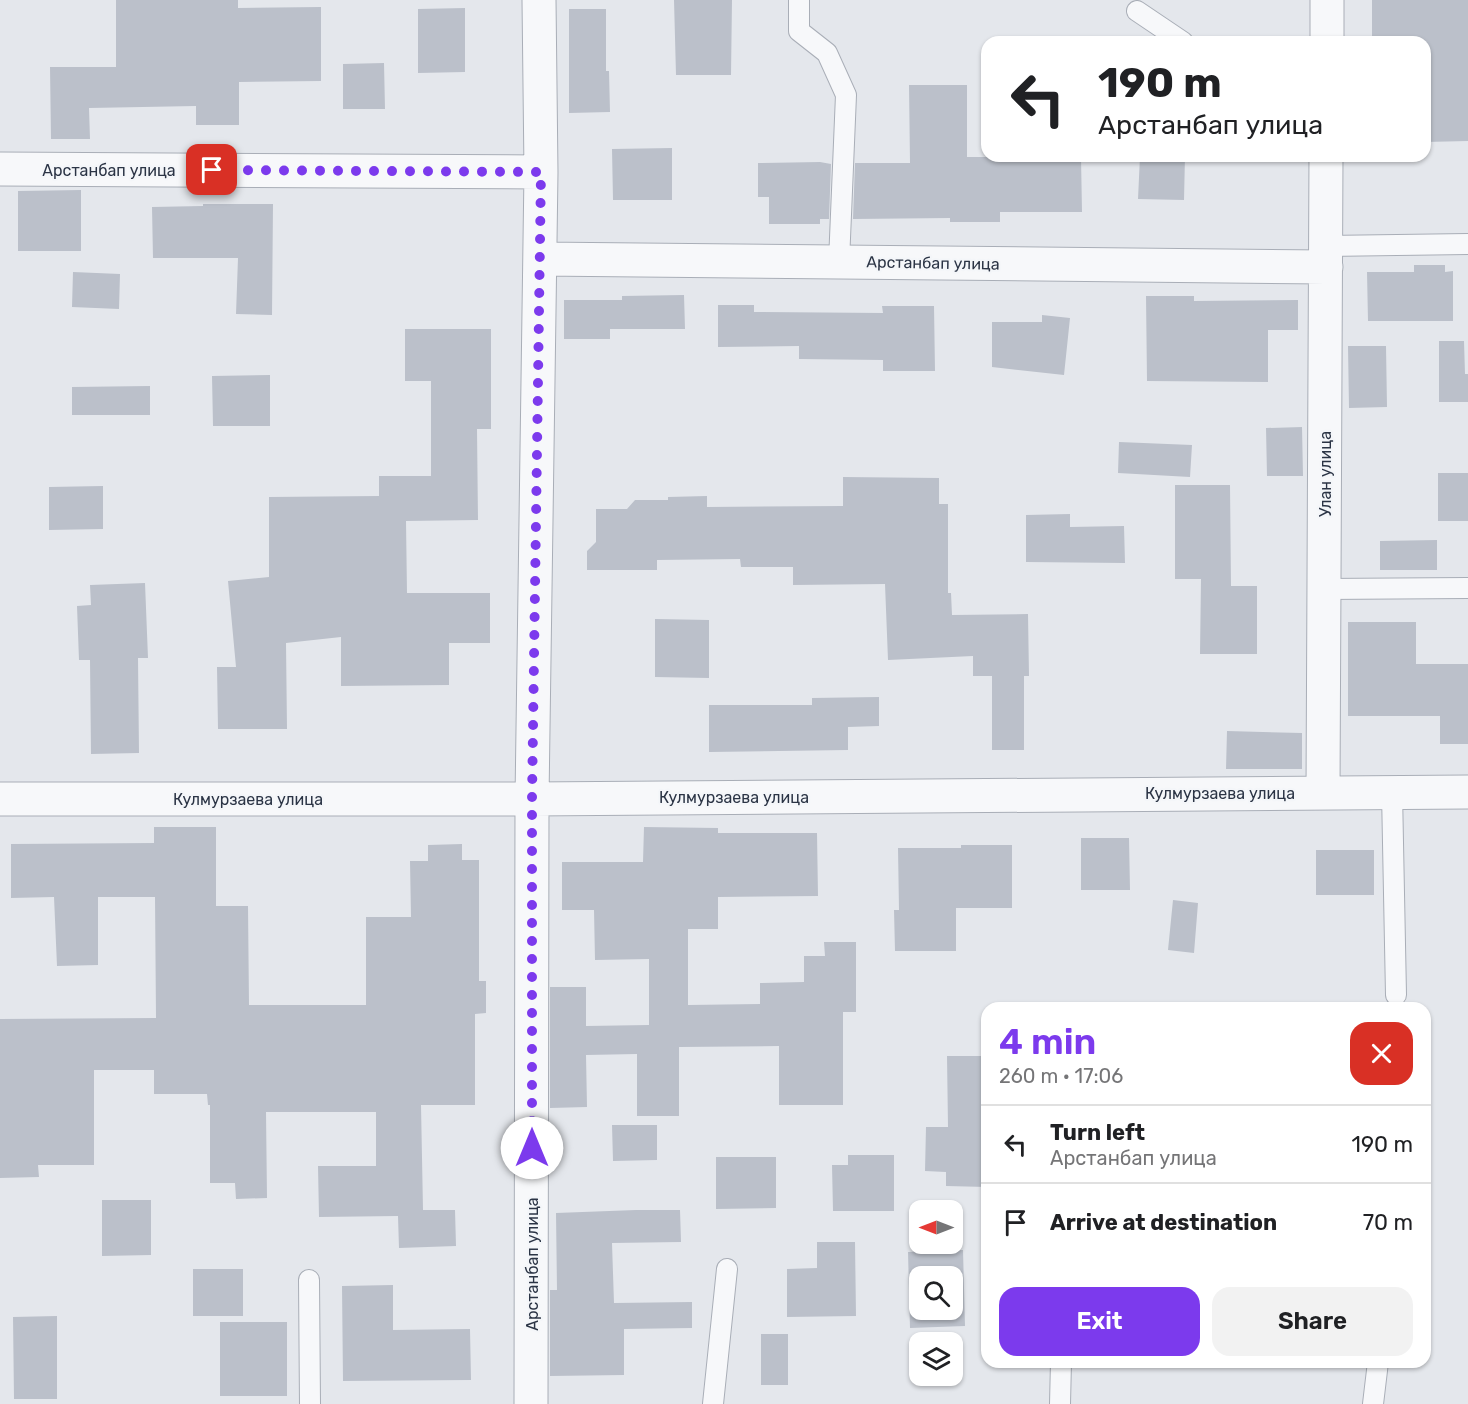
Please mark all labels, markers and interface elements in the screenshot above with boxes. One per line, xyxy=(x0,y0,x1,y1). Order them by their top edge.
text: 190 m xyxy=(1098,58,1222,108)
icon: left xyxy=(999,60,1077,138)
text: Арстанбап улица xyxy=(1098,109,1323,141)
pin xyxy=(186,144,237,195)
icon: arrive xyxy=(195,153,228,186)
street label: Арстанбап улица xyxy=(42,161,176,180)
street label: Арстанбап улица xyxy=(866,252,1000,274)
street label: Улан улица xyxy=(1316,431,1335,517)
street label: Кулмурзаева улица xyxy=(1145,784,1295,803)
street label: Кулмурзаева улица xyxy=(659,788,809,807)
street label: Кулмурзаева улица xyxy=(173,790,323,809)
text: 4 min xyxy=(999,1020,1096,1063)
button: close xyxy=(1350,1022,1413,1085)
text: 260 m · 17:06 xyxy=(999,1064,1123,1088)
position arrow xyxy=(500,1116,564,1180)
text: Turn left xyxy=(1050,1119,1145,1146)
icon: left xyxy=(999,1128,1032,1161)
text: 190 m xyxy=(1352,1131,1413,1158)
text: Арстанбап улица xyxy=(1050,1146,1217,1170)
street label: Арстанбап улица xyxy=(523,1197,542,1331)
north arrow xyxy=(909,1200,963,1254)
map controls xyxy=(909,1200,963,1386)
icon: arrive xyxy=(999,1206,1032,1239)
text: Arrive at destination xyxy=(1050,1209,1277,1236)
text: 70 m xyxy=(1363,1209,1413,1236)
button: search xyxy=(909,1266,963,1320)
button: Exit xyxy=(999,1287,1200,1356)
button: Share xyxy=(1212,1287,1413,1356)
button: layers xyxy=(909,1332,963,1386)

